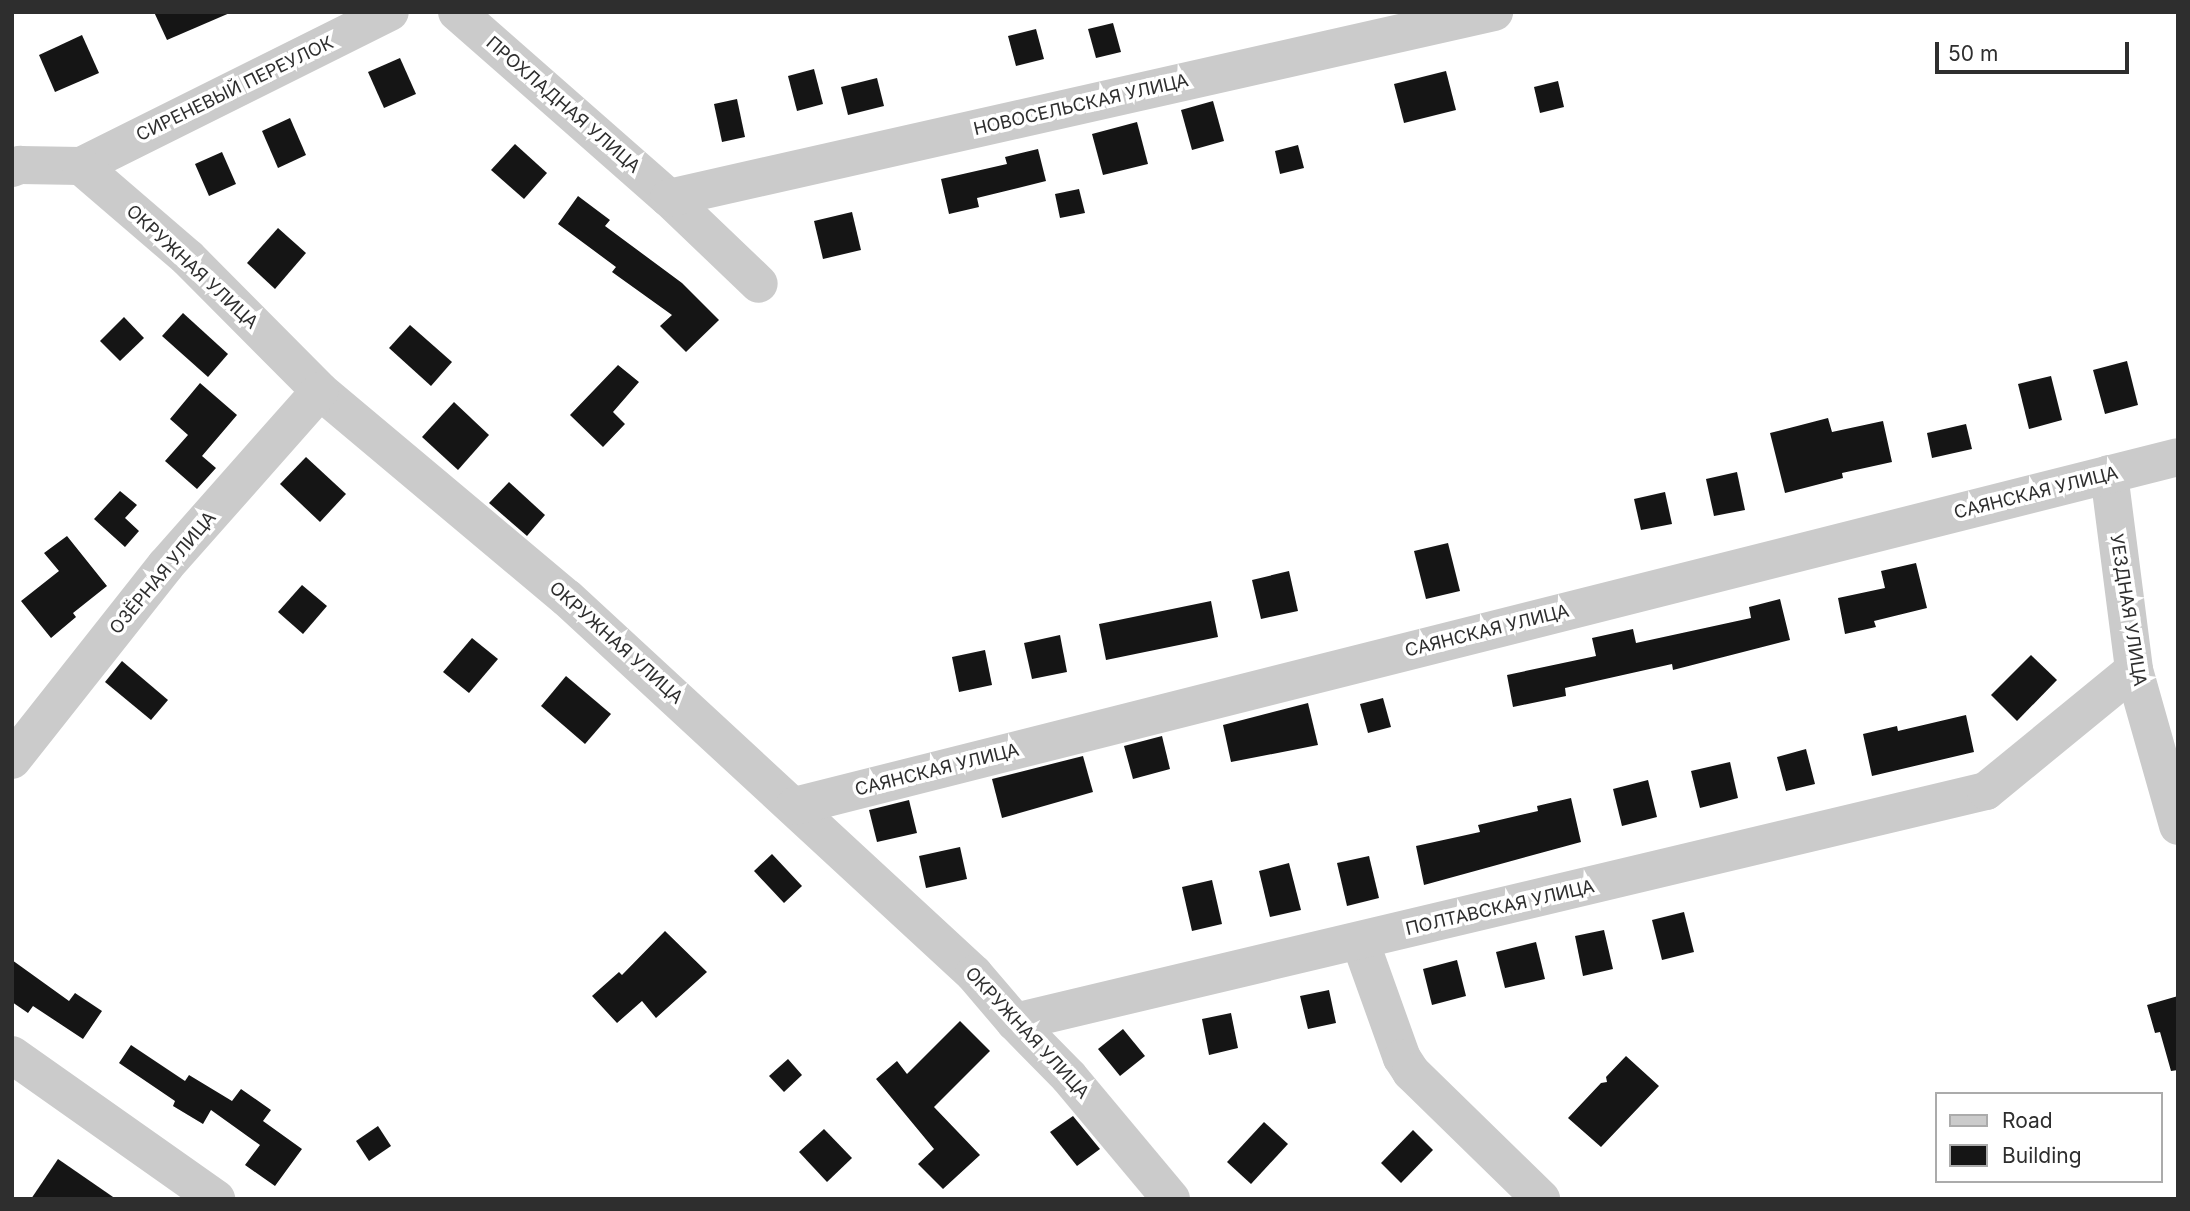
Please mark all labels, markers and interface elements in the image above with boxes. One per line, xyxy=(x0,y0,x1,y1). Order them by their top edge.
scale bar xyxy=(1938,28,2132,72)
street label: СИРЕНЕВЫЙ ПЕРЕУЛОК xyxy=(133,32,337,146)
street label: ПРОХЛАДНАЯ УЛИЦА xyxy=(482,32,644,178)
text: 50 m xyxy=(1948,41,1998,66)
street label: НОВОСЕЛЬСКАЯ УЛИЦА xyxy=(971,70,1191,140)
street label: ОКРУЖНАЯ УЛИЦА xyxy=(122,200,262,334)
street label: САЯНСКАЯ УЛИЦА xyxy=(1952,462,2120,524)
street label: ОЗЁРНАЯ УЛИЦА xyxy=(105,507,221,639)
street label: УЕЗДНАЯ УЛИЦА xyxy=(2105,532,2151,688)
street label: ОКРУЖНАЯ УЛИЦА xyxy=(545,577,687,709)
street label: САЯНСКАЯ УЛИЦА xyxy=(1403,600,1571,662)
street label: САЯНСКАЯ УЛИЦА xyxy=(853,739,1021,801)
street label: ПОЛТАВСКАЯ УЛИЦА xyxy=(1404,876,1596,940)
street label: ОКРУЖНАЯ УЛИЦА xyxy=(960,963,1094,1103)
legend xyxy=(1934,1092,2162,1183)
text: Road xyxy=(2002,1108,2053,1133)
text: Building xyxy=(2002,1143,2082,1168)

